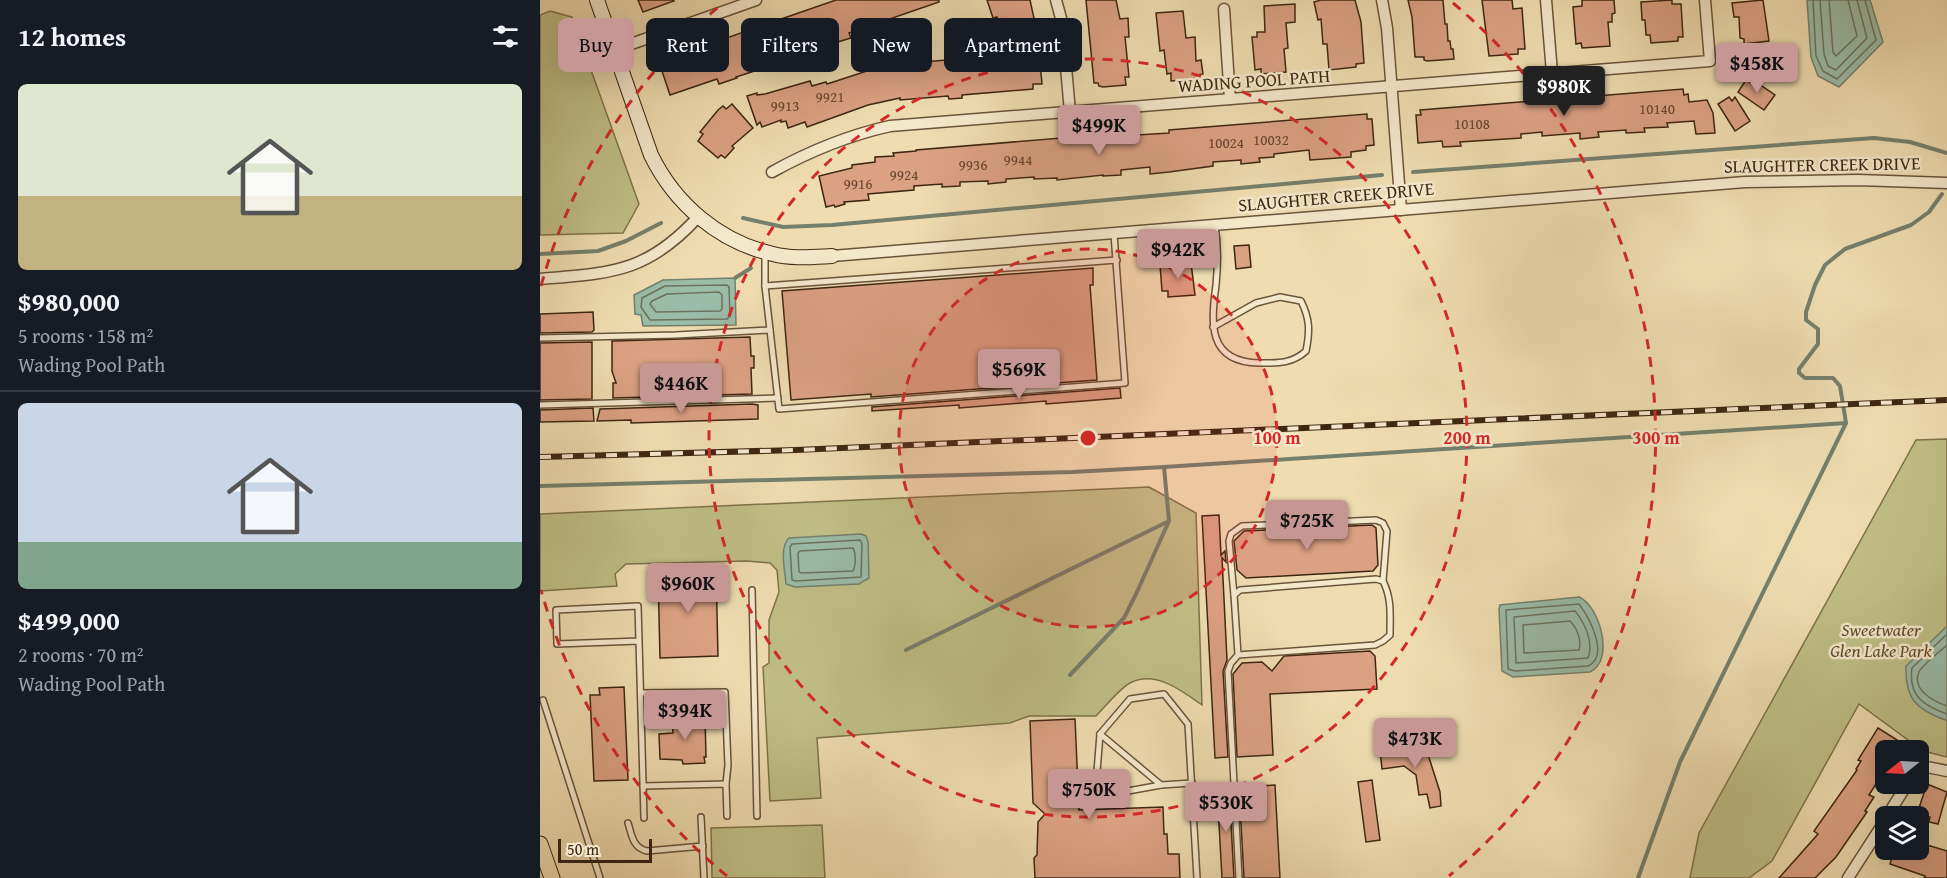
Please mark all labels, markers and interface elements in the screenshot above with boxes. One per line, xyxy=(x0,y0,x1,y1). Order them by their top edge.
text: 12 homes xyxy=(18,17,126,56)
chip: Buy xyxy=(558,18,634,72)
chip: Rent xyxy=(646,18,729,72)
chip: Filters xyxy=(741,18,839,72)
chip: New xyxy=(851,18,932,72)
chip: Apartment xyxy=(944,18,1082,72)
icon: filters xyxy=(489,20,522,53)
pin: $458K xyxy=(1715,43,1799,94)
text: $458K xyxy=(1730,48,1784,77)
street label: WADING POOL PATH xyxy=(1177,62,1331,99)
pin: $980K xyxy=(1522,66,1606,117)
text: $980K xyxy=(1537,71,1591,100)
house number: 9921 xyxy=(816,86,844,107)
house number: 9913 xyxy=(771,95,799,116)
house number: 10140 xyxy=(1639,98,1675,119)
pin: $499K xyxy=(1057,105,1141,156)
text: $499K xyxy=(1072,110,1126,139)
house number: 10108 xyxy=(1454,113,1490,134)
icon: home xyxy=(216,123,324,231)
house number: 10032 xyxy=(1253,129,1289,150)
house number: 10024 xyxy=(1208,132,1244,153)
house number: 9944 xyxy=(1004,149,1032,170)
street label: SLAUGHTER CREEK DRIVE xyxy=(1724,149,1920,180)
house number: 9936 xyxy=(959,154,987,175)
house number: 9924 xyxy=(890,164,918,185)
house number: 9916 xyxy=(844,173,872,194)
street label: SLAUGHTER CREEK DRIVE xyxy=(1237,174,1435,219)
pin: $942K xyxy=(1136,229,1220,280)
text: $942K xyxy=(1151,234,1205,263)
text: $980,000 xyxy=(18,282,120,321)
text: 5 rooms · 158 m² xyxy=(18,321,153,350)
pin: $569K xyxy=(977,349,1061,400)
text: Wading Pool Path xyxy=(18,350,165,379)
text: $569K xyxy=(992,354,1046,383)
pin: $446K xyxy=(639,363,723,414)
text: $446K xyxy=(654,368,708,397)
text: 100 m xyxy=(1253,424,1301,451)
text: 200 m xyxy=(1443,424,1491,451)
text: 300 m xyxy=(1632,424,1680,451)
centre of rings xyxy=(1078,428,1098,448)
icon: home xyxy=(216,442,324,550)
pin: $725K xyxy=(1265,500,1349,551)
text: $725K xyxy=(1280,505,1334,534)
pin: $960K xyxy=(646,563,730,614)
text: $960K xyxy=(661,568,715,597)
text: $499,000 xyxy=(18,601,120,640)
park label: Sweetwater Glen Lake Park xyxy=(1830,616,1933,664)
text: 2 rooms · 70 m² xyxy=(18,640,144,669)
text: Wading Pool Path xyxy=(18,669,165,698)
pin: $394K xyxy=(643,690,727,741)
text: $394K xyxy=(658,695,712,724)
pin: $473K xyxy=(1373,718,1457,769)
text: $473K xyxy=(1388,723,1442,752)
north arrow xyxy=(1875,740,1929,794)
map controls xyxy=(1875,740,1929,860)
pin: $750K xyxy=(1047,769,1131,820)
text: $750K xyxy=(1062,774,1116,803)
pin: $530K xyxy=(1184,782,1268,833)
text: $530K xyxy=(1199,787,1253,816)
button: layers xyxy=(1875,806,1929,860)
scale bar xyxy=(558,836,652,864)
text: 50 m xyxy=(567,837,599,861)

